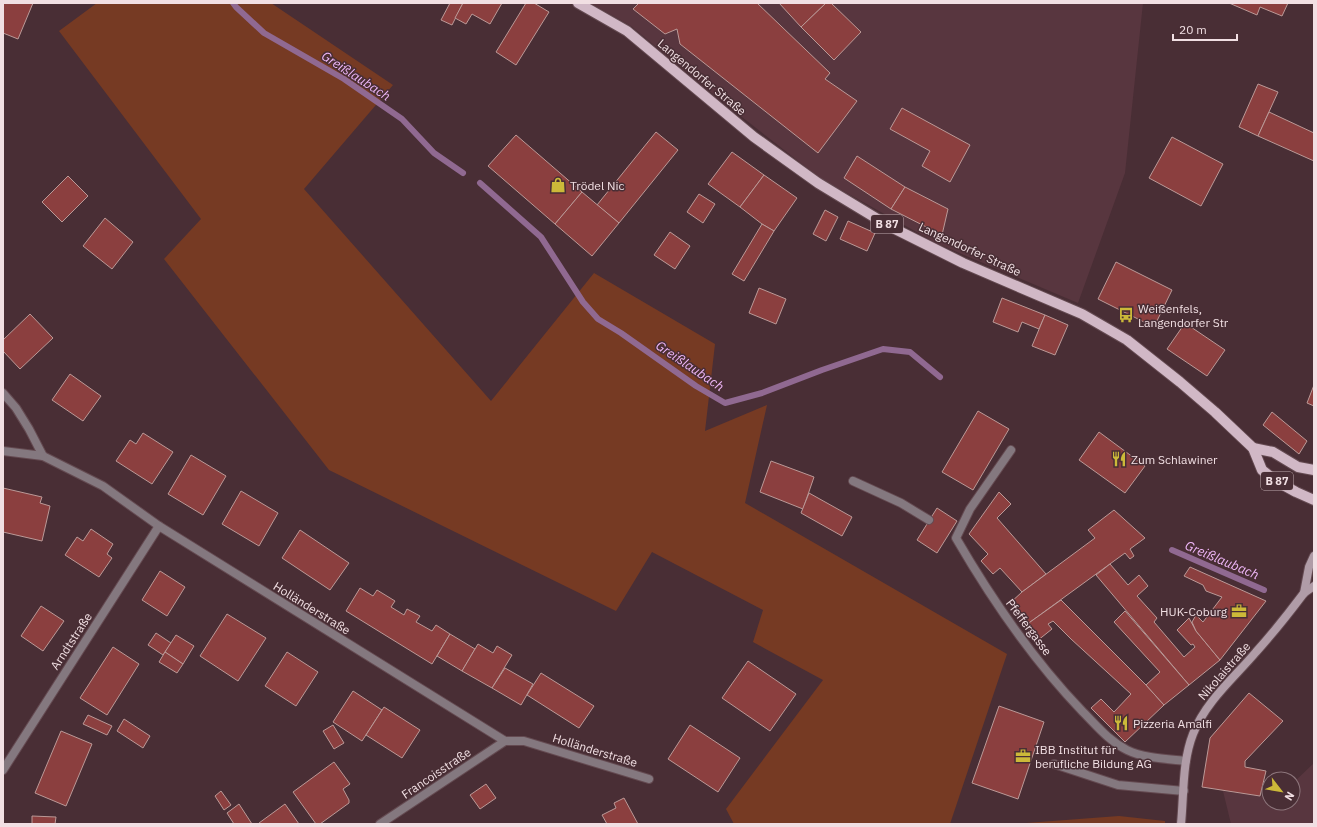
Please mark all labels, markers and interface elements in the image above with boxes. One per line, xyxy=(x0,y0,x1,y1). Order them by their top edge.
scale bar xyxy=(1173,16,1237,42)
text: 20 m xyxy=(1179,22,1207,37)
street label: Langendorfer Straße xyxy=(655,36,750,119)
water label: Greißlaubach xyxy=(318,47,394,105)
shop icon: Trödel Nic xyxy=(549,176,567,194)
place label: Trödel Nic xyxy=(570,178,625,193)
road number: B 87 xyxy=(871,215,903,233)
street label: Langendorfer Straße xyxy=(917,219,1024,279)
place label: Weißenfels, Langendorfer Str xyxy=(1138,301,1229,330)
bus stop icon: Weißenfels, Langendorfer Str xyxy=(1117,306,1135,324)
water label: Greißlaubach xyxy=(653,337,727,395)
restaurant icon: Zum Schlawiner xyxy=(1110,450,1128,468)
place label: Zum Schlawiner xyxy=(1131,452,1218,467)
road number: B 87 xyxy=(1261,472,1293,490)
water label: Greißlaubach xyxy=(1182,537,1262,583)
street label: Holländerstraße xyxy=(271,578,354,638)
street label: Pfeffergasse xyxy=(1003,596,1055,659)
office icon: HUK-Coburg xyxy=(1230,602,1248,620)
place label: HUK-Coburg xyxy=(1160,604,1228,619)
street label: Arndtstraße xyxy=(47,609,95,672)
street label: Nikolaistraße xyxy=(1195,639,1254,703)
restaurant icon: Pizzeria Amalfi xyxy=(1112,714,1130,732)
place label: Pizzeria Amalfi xyxy=(1133,716,1212,731)
street label: Holländerstraße xyxy=(551,730,640,770)
place label: IBB Institut für berufliche Bildung AG xyxy=(1035,742,1152,771)
street label: Francoisstraße xyxy=(398,744,474,802)
office icon: IBB Institut für berufliche Bildung AG xyxy=(1014,747,1032,765)
north arrow xyxy=(1261,771,1301,811)
text: N xyxy=(1282,789,1298,803)

